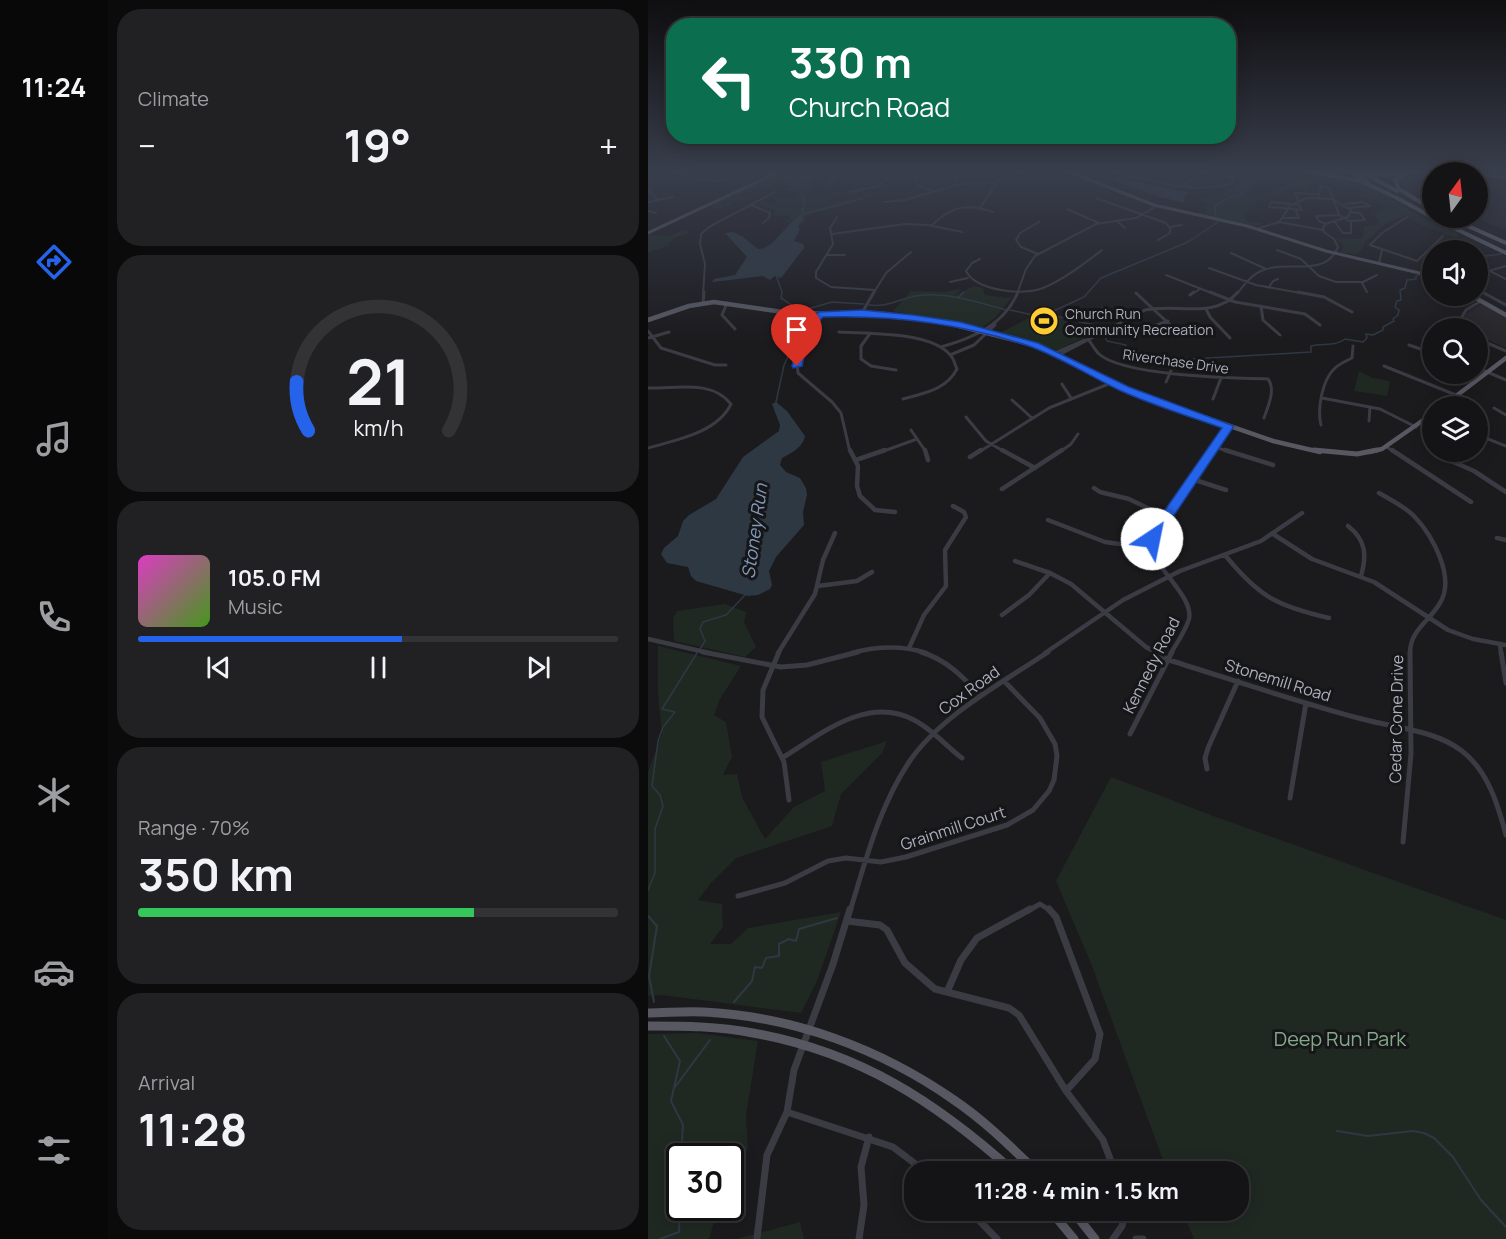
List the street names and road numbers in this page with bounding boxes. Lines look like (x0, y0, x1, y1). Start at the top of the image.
street label: Riverchase Drive (1122, 344, 1230, 378)
street label: Kennedy Road (1117, 613, 1185, 717)
street label: Stonemill Road (1222, 653, 1334, 707)
street label: Cedar Cone Drive (1384, 655, 1408, 783)
street label: Cox Road (934, 660, 1004, 720)
street label: Grainmill Court (898, 801, 1008, 855)

